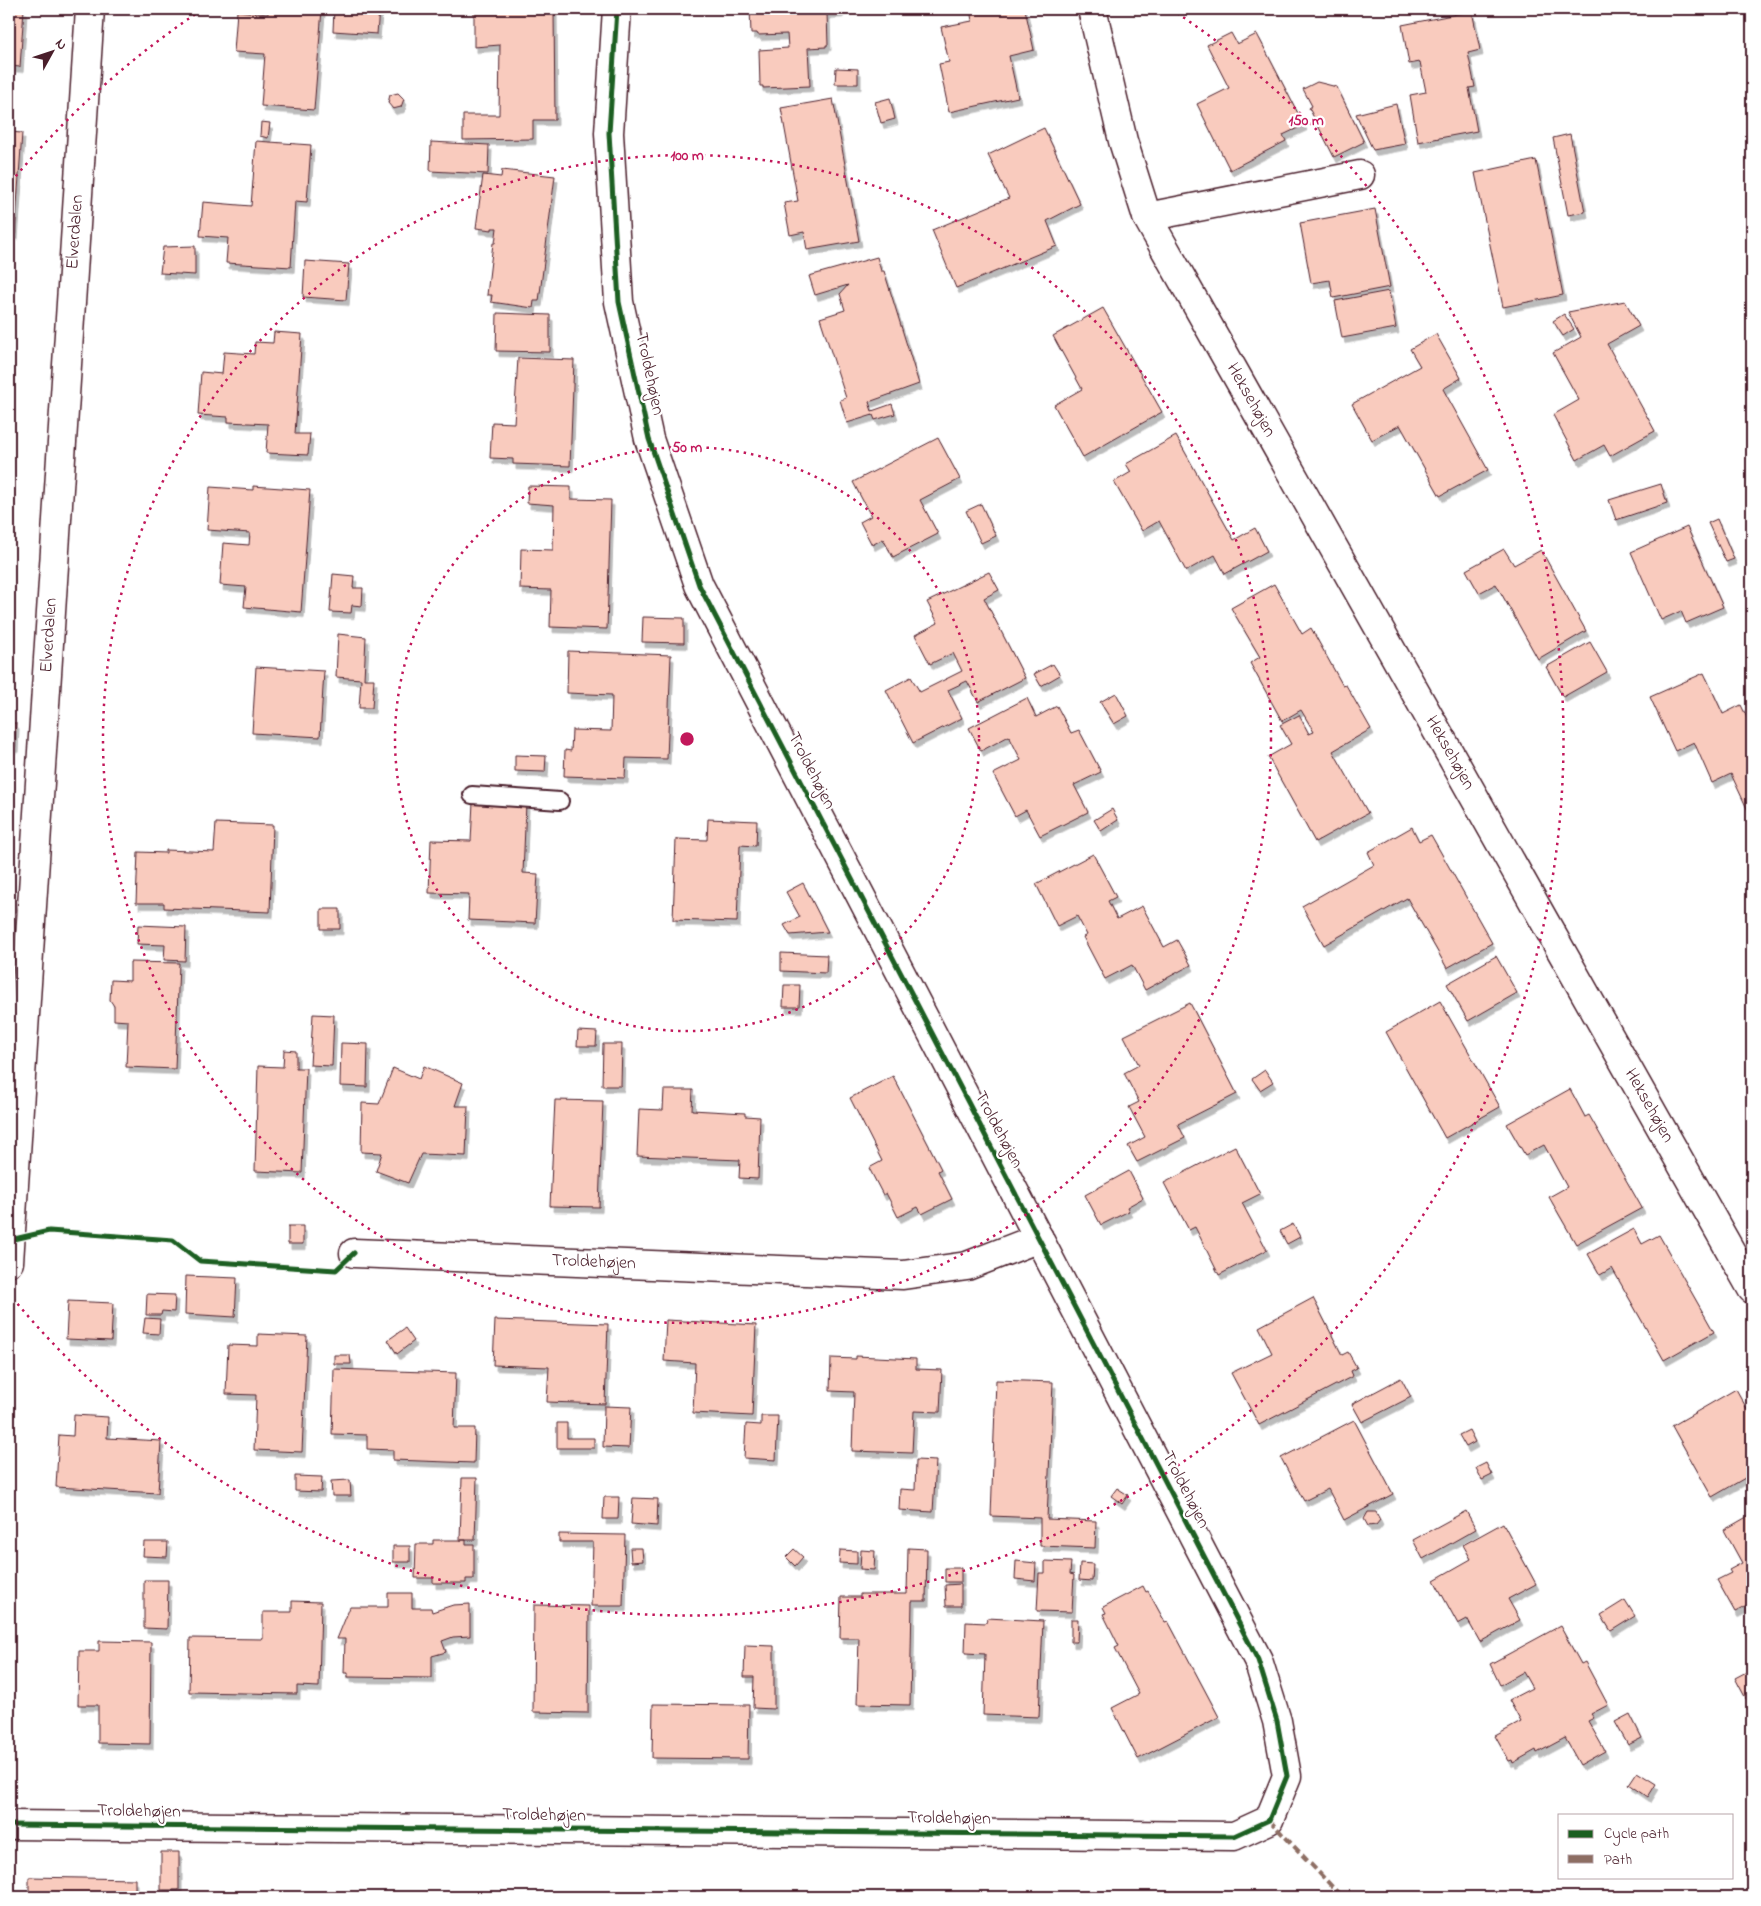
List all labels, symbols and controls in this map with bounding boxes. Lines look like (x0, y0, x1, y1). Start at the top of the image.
north arrow (28, 28, 78, 78)
text: N (50, 34, 72, 55)
text: 150 m (1288, 110, 1324, 132)
text: 100 m (670, 145, 704, 167)
street label: Elverdalen (60, 194, 91, 270)
street label: Troldehøjen (628, 330, 670, 418)
street label: Heksehøjen (1219, 358, 1282, 443)
text: 50 m (672, 437, 703, 459)
street label: Elverdalen (34, 597, 65, 674)
street label: Heksehøjen (1418, 711, 1481, 795)
street label: Troldehøjen (780, 728, 842, 814)
centre of rings (678, 730, 696, 748)
street label: Heksehøjen (1617, 1064, 1680, 1148)
street label: Troldehøjen (967, 1087, 1029, 1173)
street label: Troldehøjen (551, 1248, 636, 1277)
street label: Troldehøjen (1154, 1447, 1216, 1533)
street label: Troldehøjen (97, 1798, 181, 1826)
street label: Troldehøjen (502, 1802, 586, 1830)
street label: Troldehøjen (907, 1805, 991, 1833)
legend (1558, 1814, 1734, 1878)
text: Cycle path (1604, 1823, 1669, 1846)
text: Path (1604, 1849, 1632, 1871)

